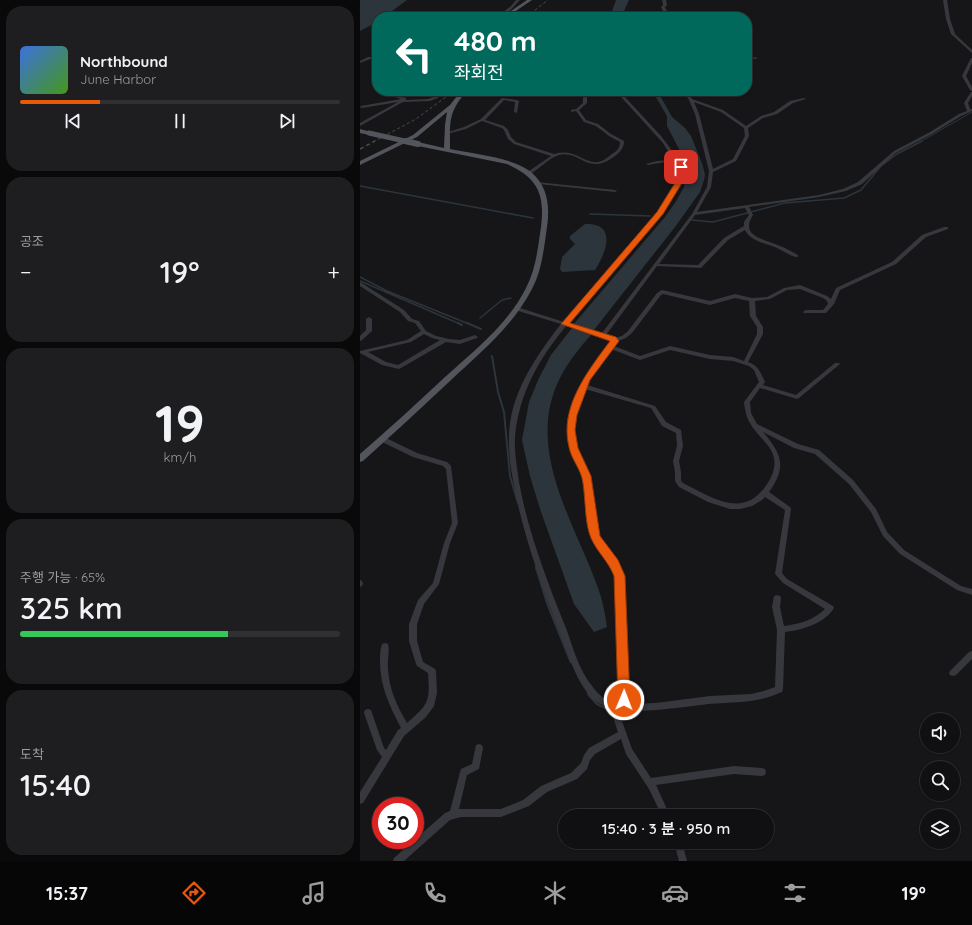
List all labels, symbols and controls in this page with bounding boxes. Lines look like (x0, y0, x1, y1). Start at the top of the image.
text: 480 m (454, 23, 537, 58)
icon: left (388, 28, 440, 80)
text: Northbound (80, 52, 168, 71)
text: 좌회전 (454, 61, 504, 84)
text: June Harbor (80, 71, 156, 87)
icon: previous (62, 110, 84, 132)
icon: pause (169, 110, 191, 132)
icon: next (276, 110, 298, 132)
pin (664, 150, 698, 184)
icon: arrive (670, 156, 692, 178)
text: 공조 (20, 233, 44, 249)
text: 19° (160, 253, 199, 291)
text: − (20, 258, 31, 286)
text: + (328, 258, 340, 286)
text: 19 (155, 390, 205, 455)
text: km/h (164, 449, 196, 465)
text: 주행 가능 · 65% (20, 569, 105, 585)
text: 325 km (20, 589, 123, 627)
position arrow (603, 679, 645, 721)
map controls (920, 713, 960, 849)
button: sound (920, 713, 960, 753)
text: 도착 (20, 746, 44, 762)
button: search (920, 761, 960, 801)
text: 15:40 (20, 766, 91, 804)
speed limit sign: 30 (372, 797, 424, 849)
button: layers (920, 809, 960, 849)
text: 15:40 · 3 분 · 950 m (602, 819, 730, 838)
icon: directions (180, 879, 208, 907)
icon: music (300, 879, 328, 907)
icon: phone (421, 879, 449, 907)
icon: climate (541, 879, 569, 907)
icon: car (661, 879, 689, 907)
icon: filters (781, 879, 809, 907)
text: 15:37 (46, 882, 88, 905)
text: 19° (901, 882, 926, 905)

